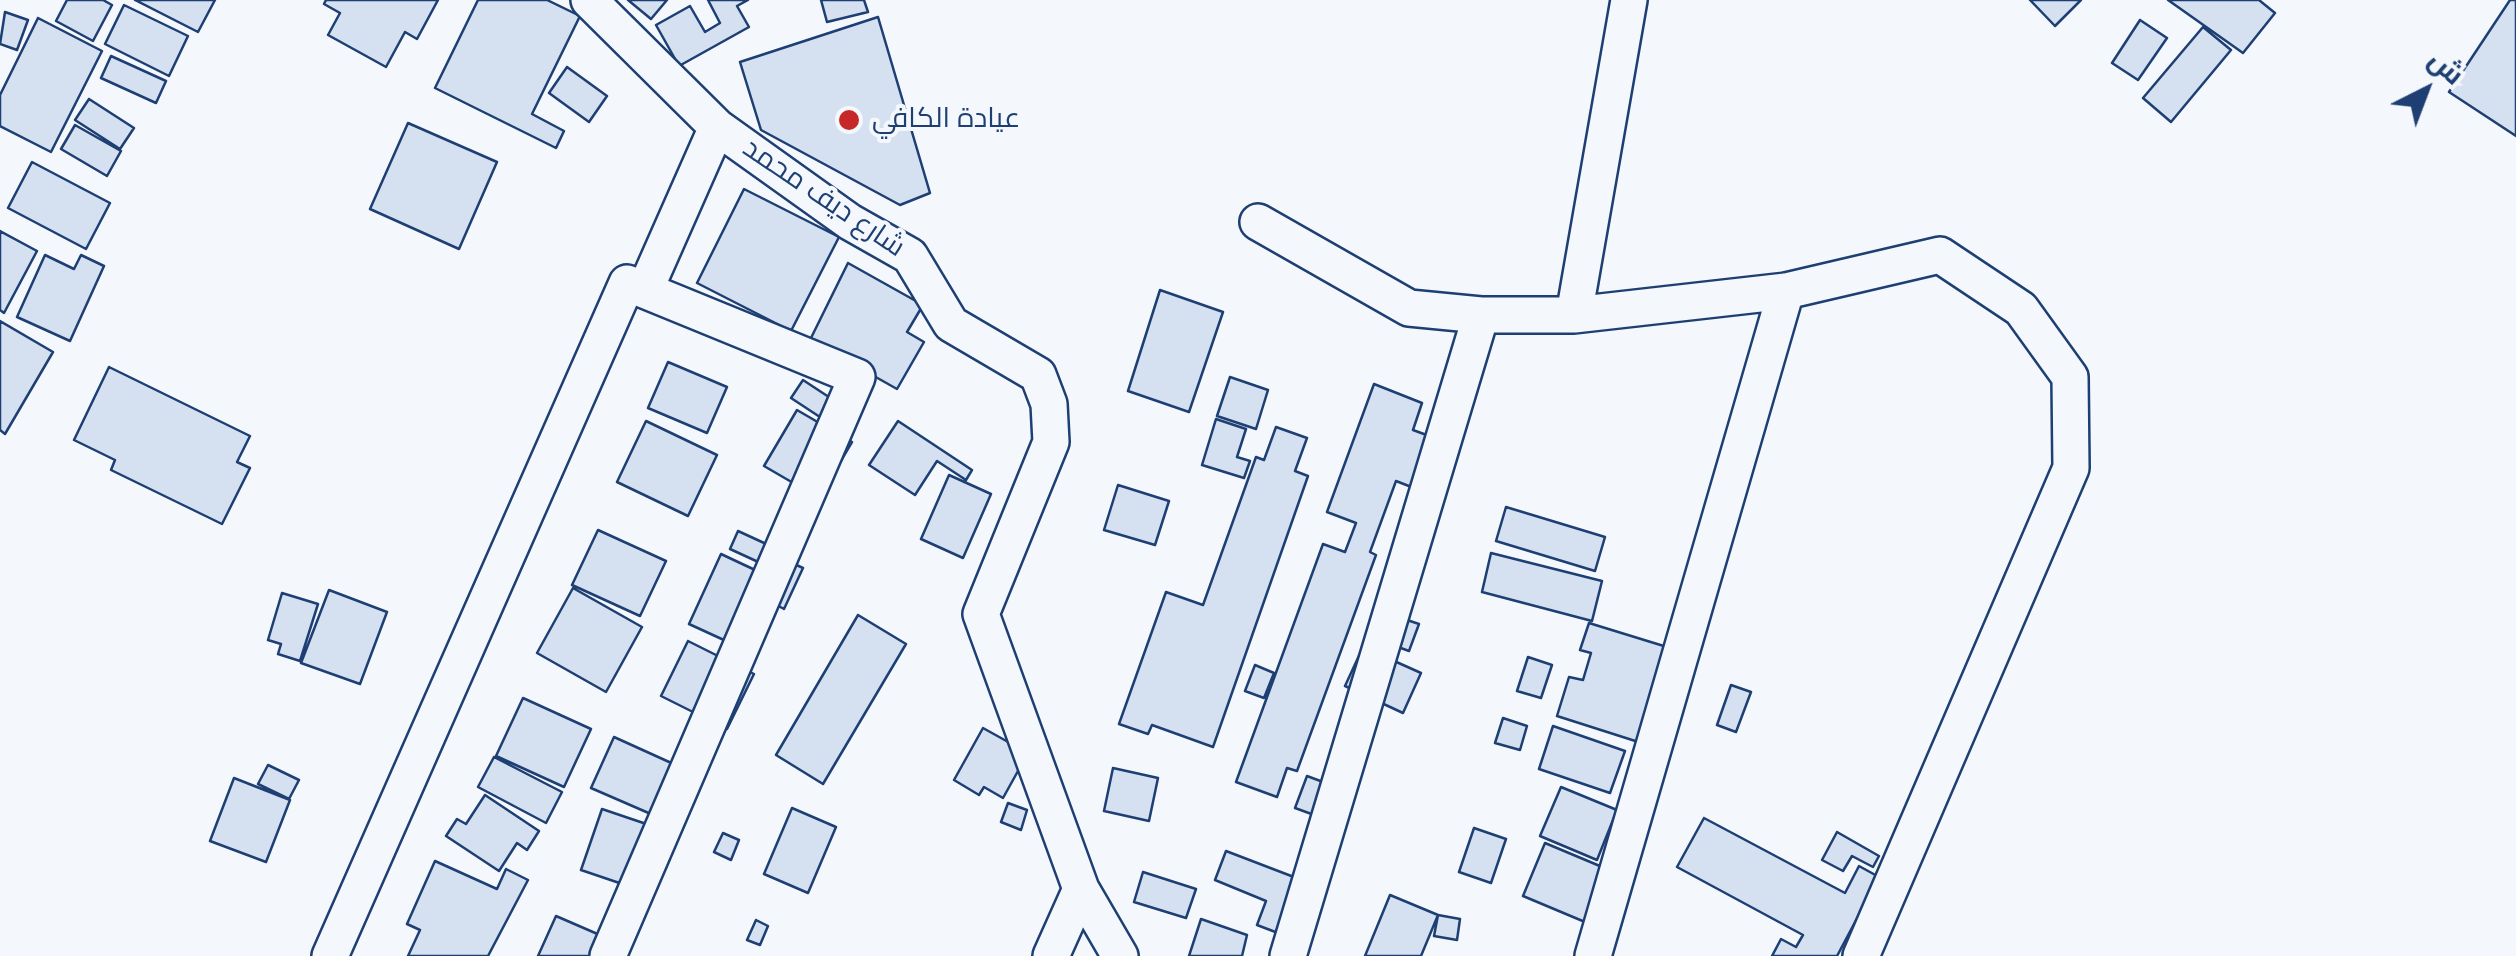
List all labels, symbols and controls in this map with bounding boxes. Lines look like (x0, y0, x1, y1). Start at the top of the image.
north arrow (2376, 40, 2476, 140)
text: ش (2420, 42, 2472, 94)
place label: عيادة الكافي (872, 103, 1020, 137)
marker: عيادة الكافي (836, 107, 862, 133)
street label: شارع ديف محمد (736, 133, 910, 265)

